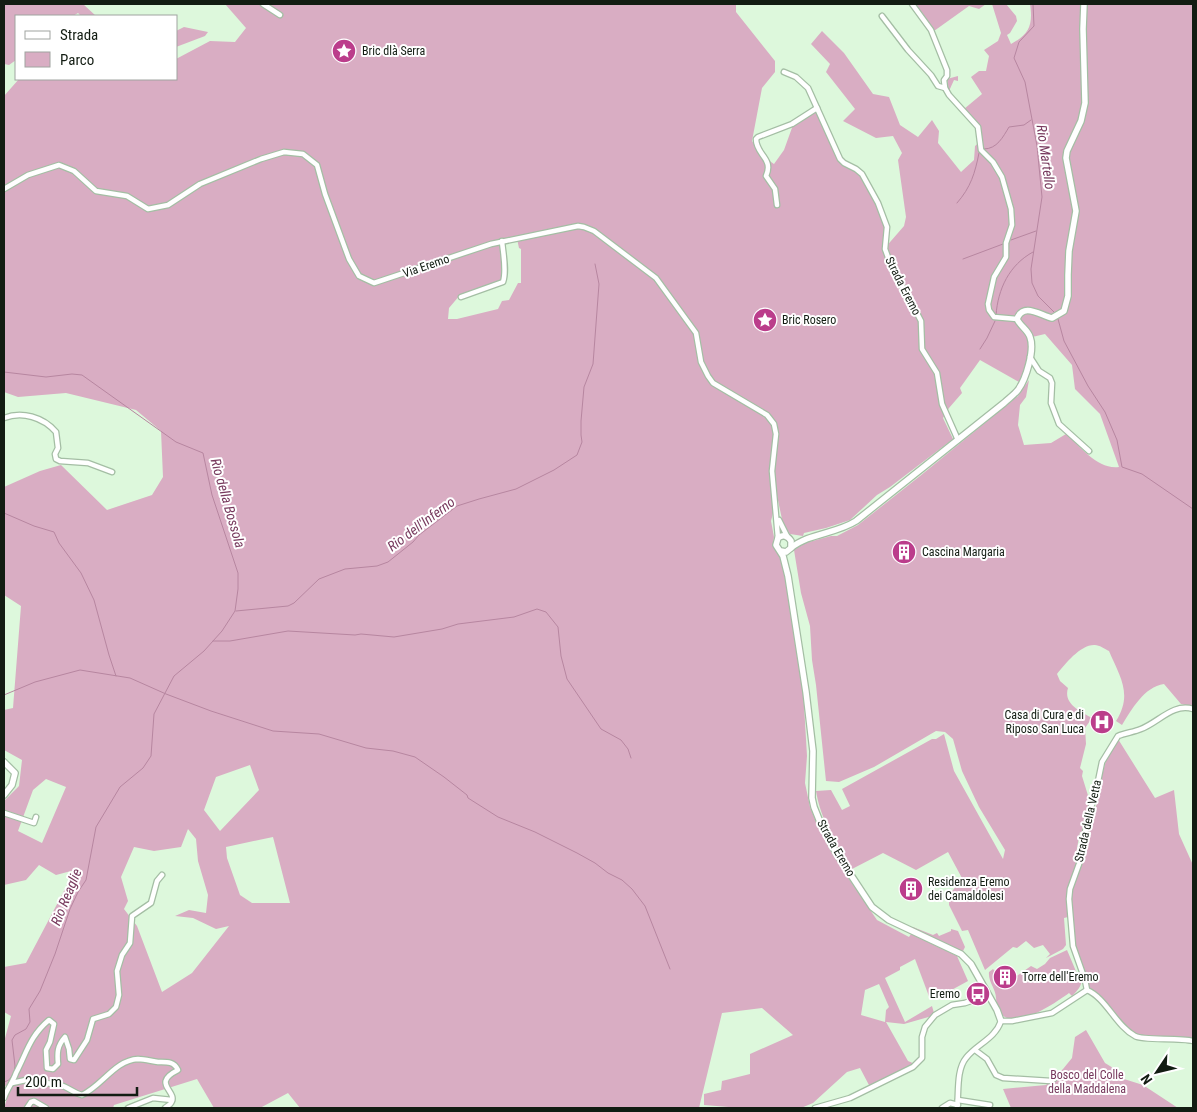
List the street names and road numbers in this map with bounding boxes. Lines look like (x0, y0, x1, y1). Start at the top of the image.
street label: Via Eremo (401, 252, 451, 280)
street label: Strada Eremo (882, 254, 924, 318)
street label: Strada della Vetta (1072, 778, 1104, 863)
street label: Strada Eremo (814, 817, 858, 879)

